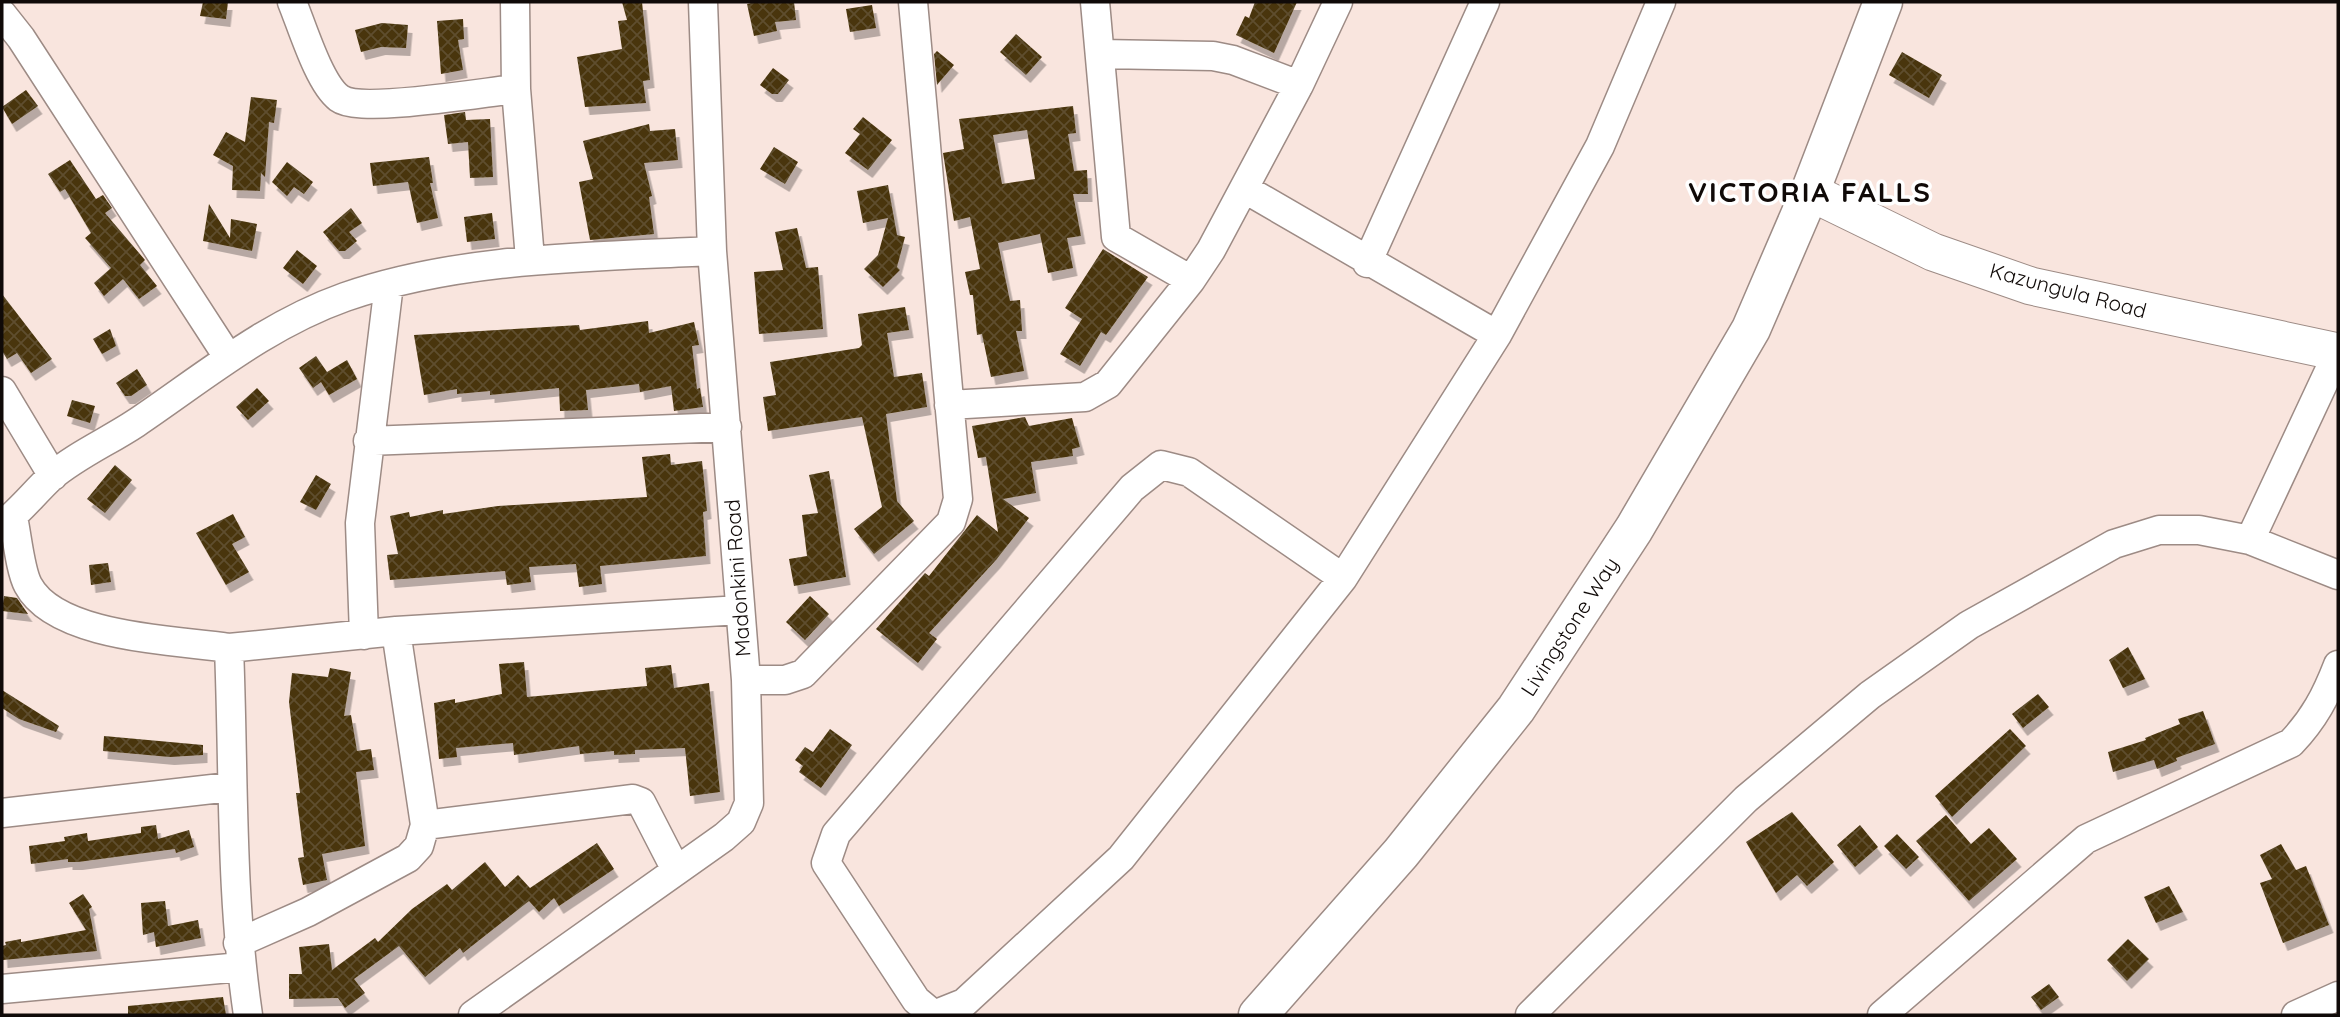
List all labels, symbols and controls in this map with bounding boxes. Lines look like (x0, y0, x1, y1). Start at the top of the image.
district label: VICTORIA FALLS (1688, 174, 1932, 209)
street label: Kazungula Road (1987, 257, 2150, 323)
street label: Madonkini Road (719, 498, 755, 658)
street label: Livingstone Way (1515, 552, 1624, 701)

